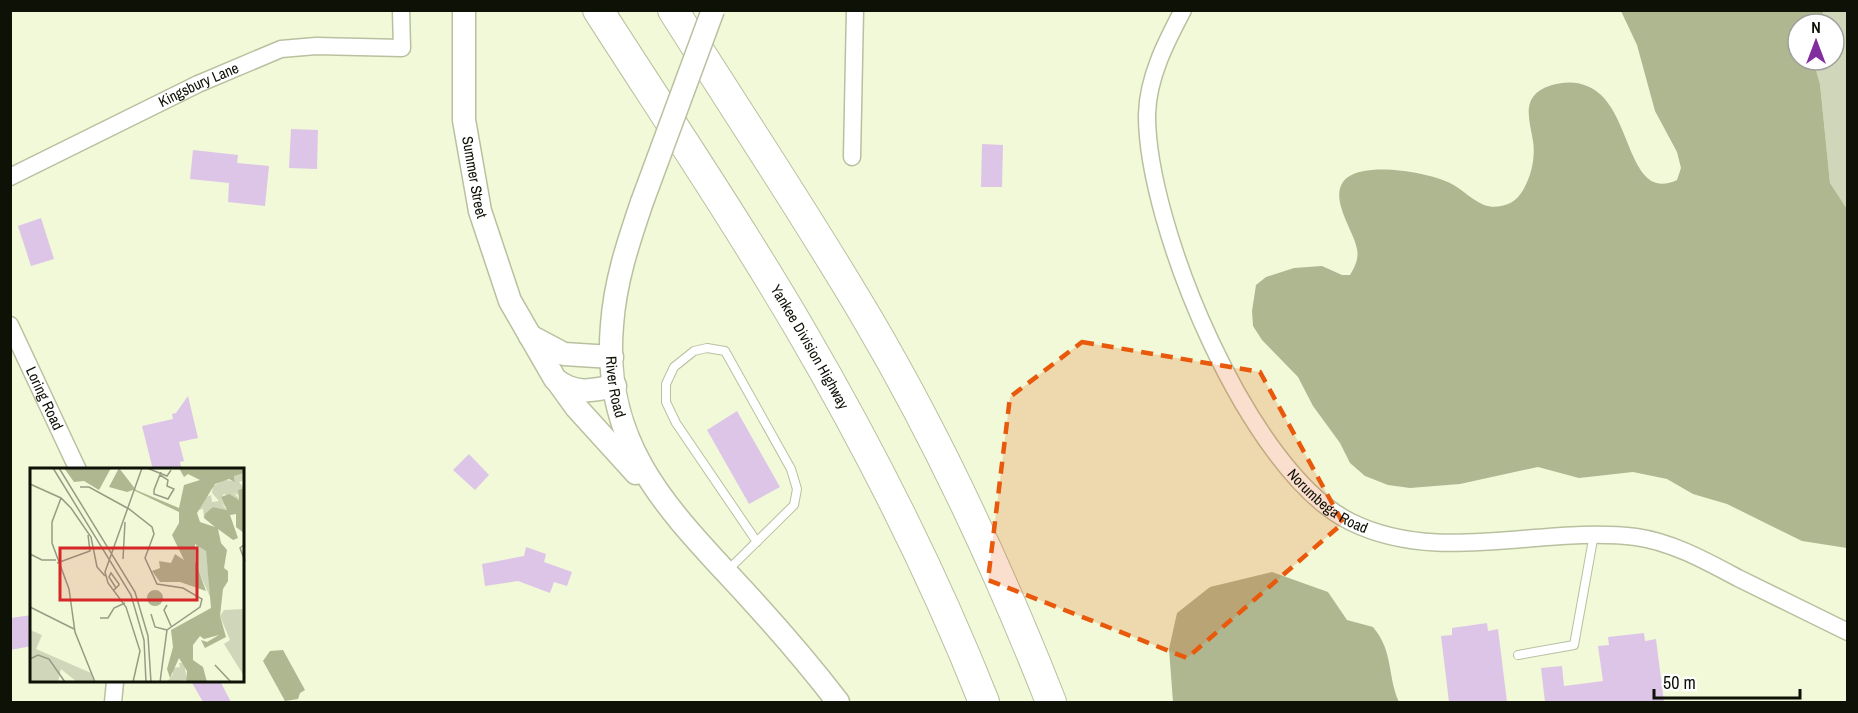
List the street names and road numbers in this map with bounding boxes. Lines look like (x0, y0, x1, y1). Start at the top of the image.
street label: Kingsbury Lane (155, 57, 242, 112)
street label: Summer Street (457, 134, 493, 221)
street label: Yankee Division Highway (766, 280, 855, 414)
street label: River Road (601, 356, 631, 420)
street label: Loring Road (21, 363, 69, 433)
street label: Norumbega Road (1283, 464, 1371, 538)

